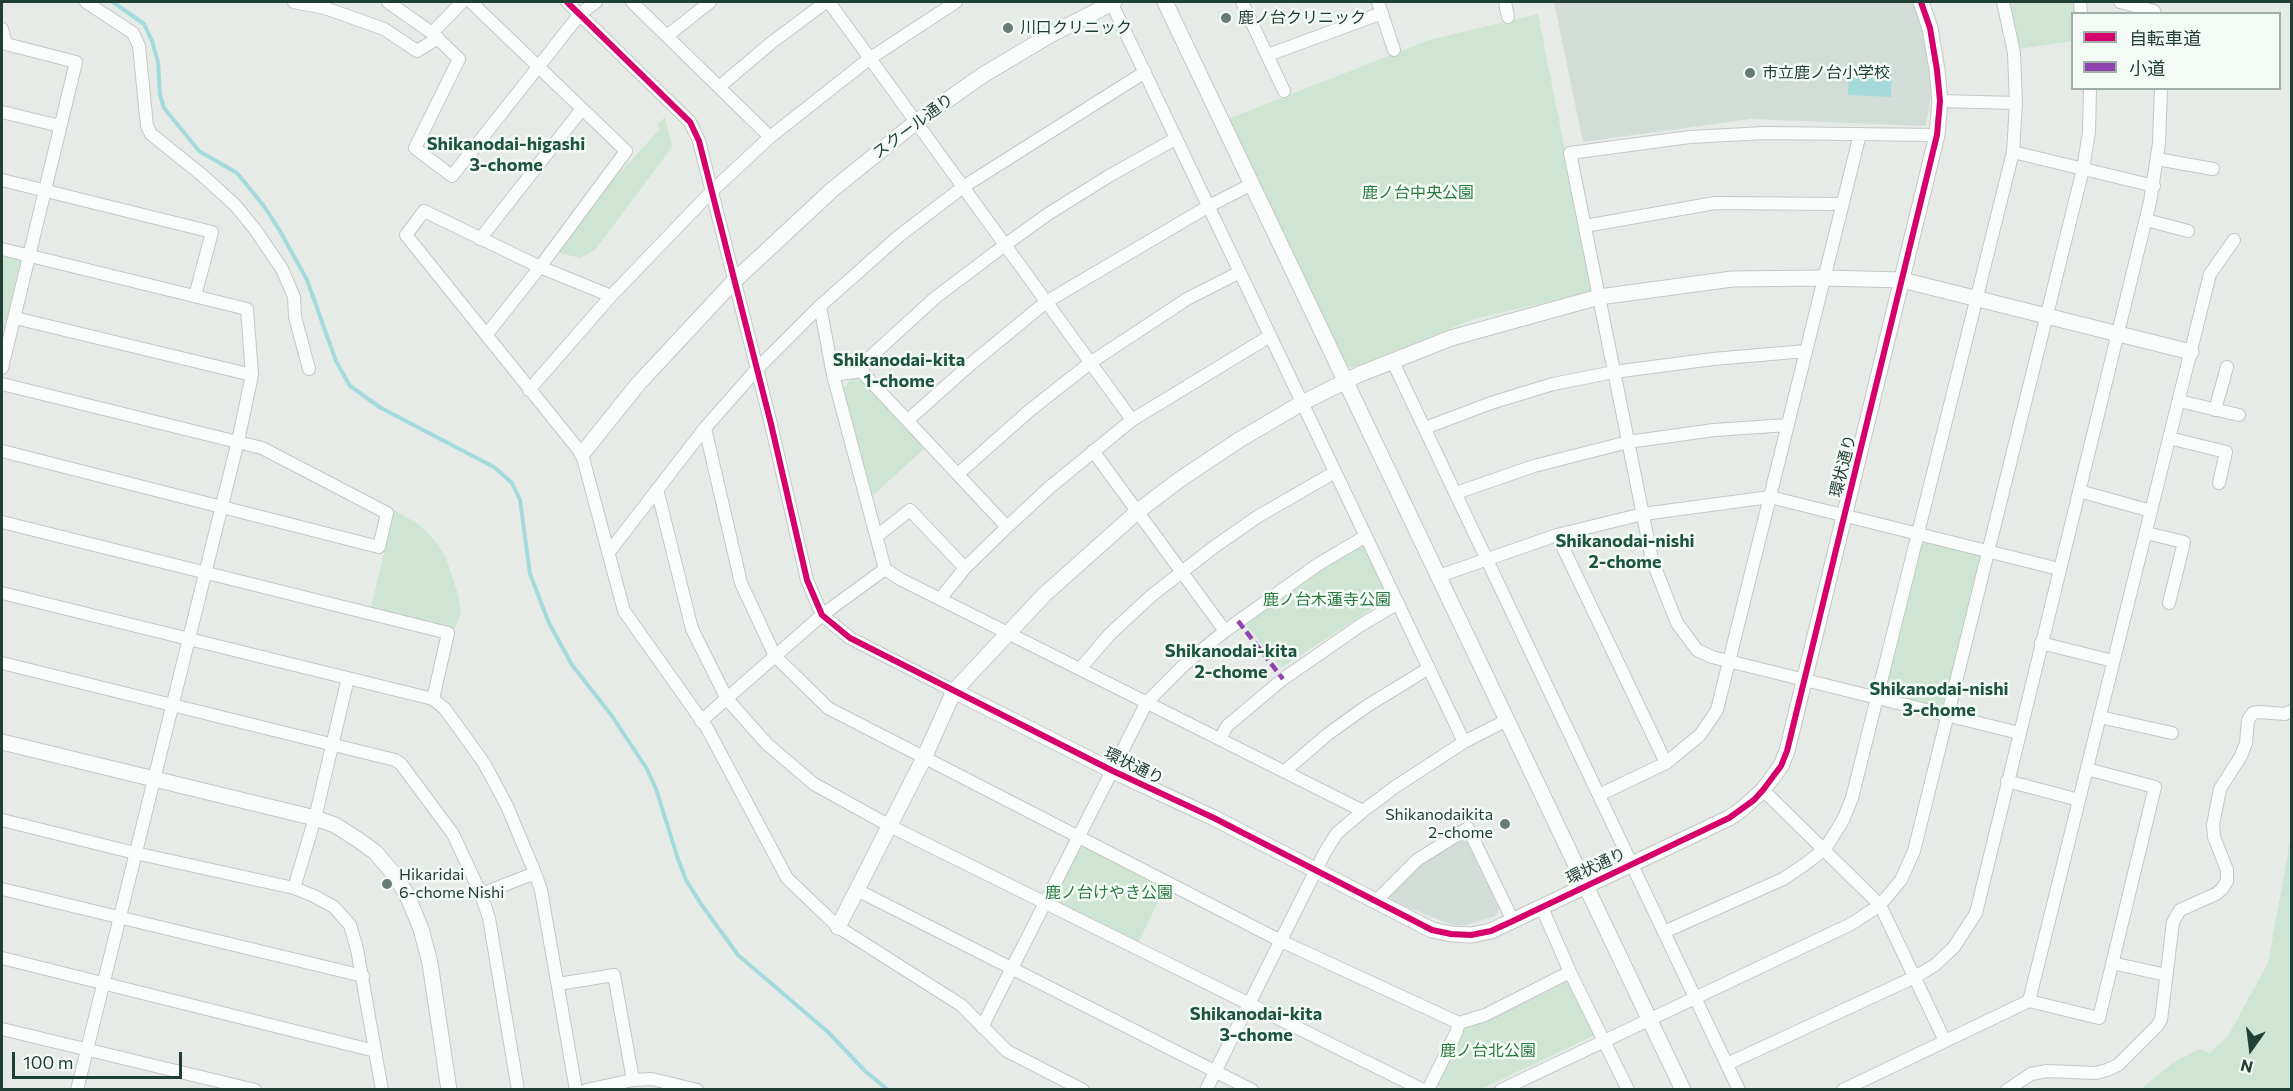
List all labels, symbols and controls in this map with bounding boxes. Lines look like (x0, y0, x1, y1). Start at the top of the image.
place label: 鹿ノ台クリニック (1238, 8, 1366, 28)
marker: 鹿ノ台クリニック (1219, 11, 1233, 25)
legend (2071, 12, 2281, 90)
place label: 川口クリニック (1020, 18, 1132, 38)
marker: 川口クリニック (1001, 21, 1015, 35)
text: 自転車道 (2129, 27, 2201, 49)
text: 小道 (2129, 57, 2165, 79)
place label: 市立鹿ノ台小学校 (1762, 63, 1890, 83)
marker: 市立鹿ノ台小学校 (1743, 66, 1757, 80)
street label: スクール通り (869, 89, 957, 163)
district label: Shikanodai-higashi 3-chome (427, 133, 585, 176)
park label: 鹿ノ台中央公園 (1362, 183, 1474, 203)
district label: Shikanodai-kita 1-chome (833, 349, 965, 392)
street label: 環状通り (1826, 433, 1860, 499)
district label: Shikanodai-nishi 2-chome (1555, 530, 1695, 572)
park label: 鹿ノ台木蓮寺公園 (1263, 590, 1391, 610)
district label: Shikanodai-kita 2-chome (1165, 640, 1297, 682)
district label: Shikanodai-nishi 3-chome (1869, 678, 2009, 720)
street label: 環状通り (1101, 743, 1167, 789)
place label: Shikanodaikita 2-chome (1385, 805, 1493, 843)
marker: Shikanodaikita 2-chome (1498, 817, 1512, 831)
street label: 環状通り (1563, 844, 1629, 888)
place label: Hikaridai 6-chome Nishi (399, 865, 504, 903)
marker: Hikaridai 6-chome Nishi (380, 877, 394, 891)
park label: 鹿ノ台けやき公園 (1045, 883, 1173, 903)
district label: Shikanodai-kita 3-chome (1190, 1003, 1322, 1046)
north arrow (2221, 1019, 2281, 1079)
scale bar (15, 1040, 184, 1078)
park label: 鹿ノ台北公園 (1440, 1041, 1536, 1061)
text: 100 m (23, 1051, 73, 1073)
text: N (2238, 1056, 2255, 1078)

